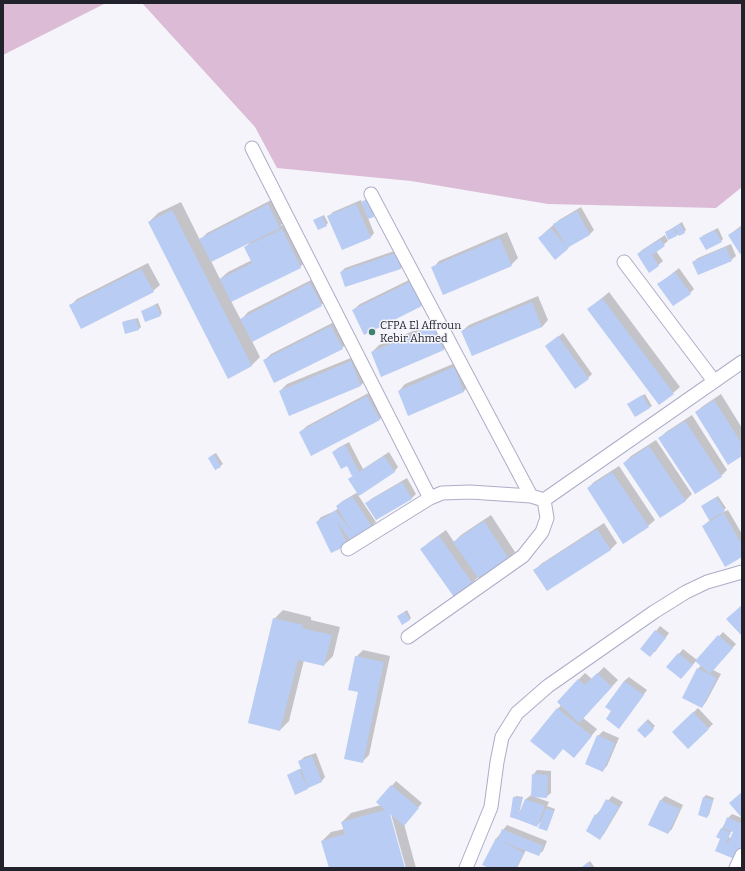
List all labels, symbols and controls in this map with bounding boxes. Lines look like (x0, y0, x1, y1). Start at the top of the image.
place label: CFPA El Affroun Kebir Ahmed (380, 319, 461, 345)
marker: CFPA El Affroun Kebir Ahmed (367, 327, 377, 337)

